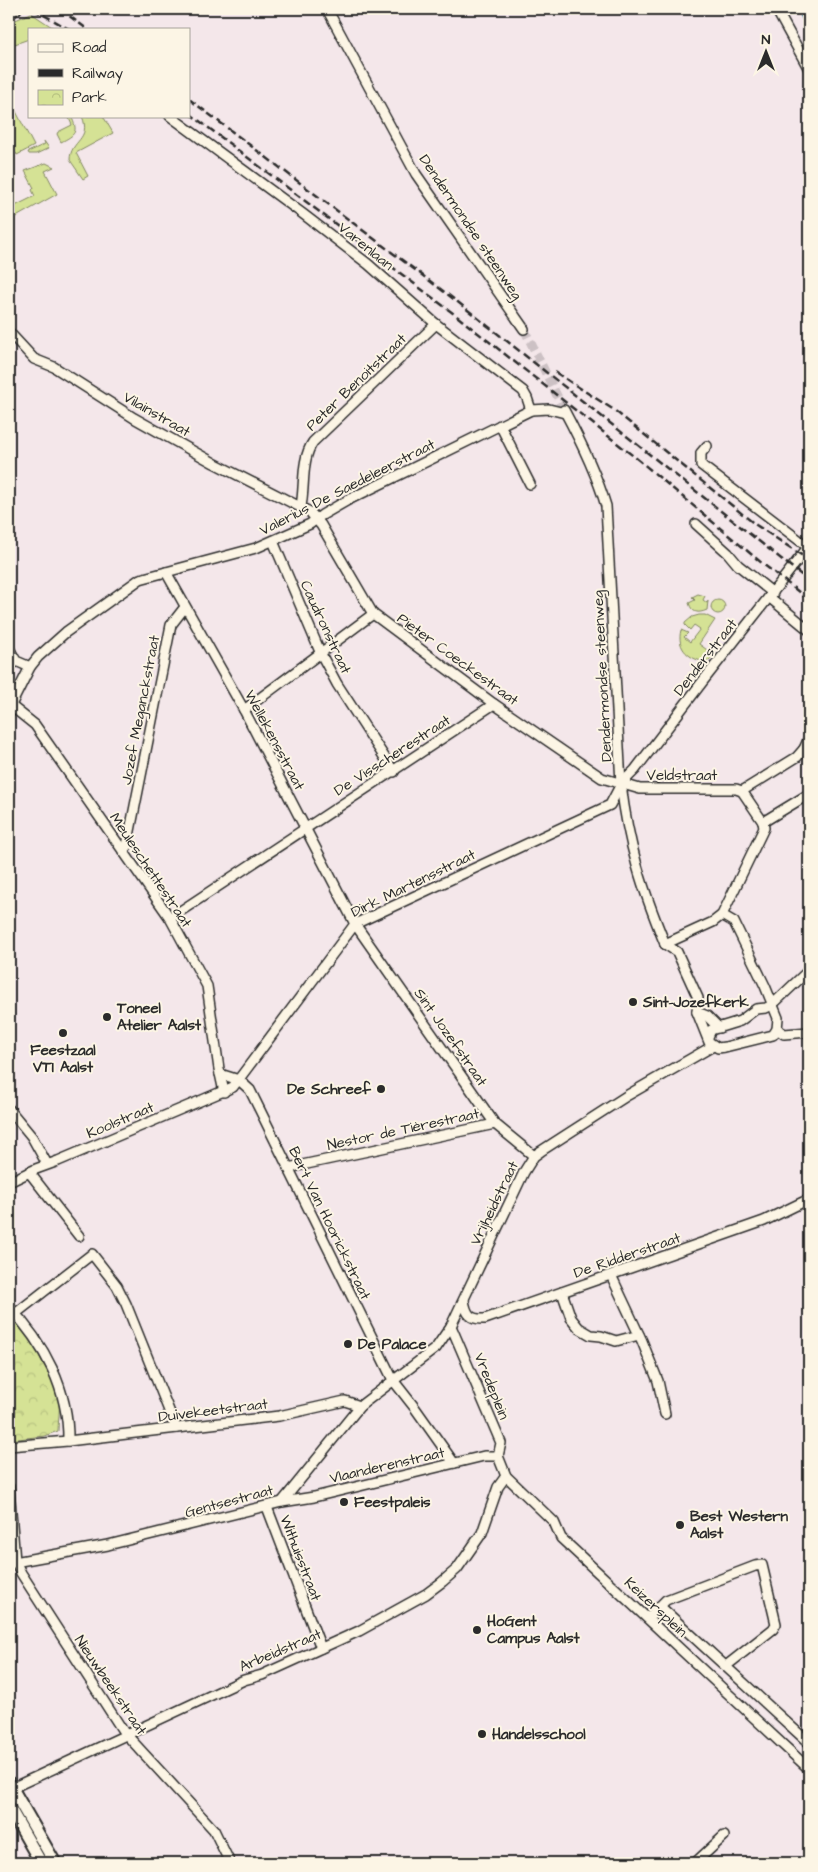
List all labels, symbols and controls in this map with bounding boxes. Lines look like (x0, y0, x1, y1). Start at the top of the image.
legend (28, 28, 190, 118)
north arrow (740, 28, 790, 78)
text: N (762, 30, 771, 50)
text: Road (72, 37, 107, 58)
text: Railway (72, 63, 123, 85)
text: Park (72, 87, 107, 108)
street label: Dendermondse steenweg (413, 150, 527, 305)
street label: Varenlaan (333, 217, 398, 276)
street label: Peter Benoitstraat (301, 329, 411, 436)
street label: Vilainstraat (119, 387, 194, 442)
street label: Valerius De Saedeleerstraat (256, 434, 439, 541)
street label: Caudronstraat (295, 577, 356, 677)
street label: Dendermondse steenweg (588, 589, 618, 762)
street label: Pieter Coeckestraat (393, 608, 523, 711)
street label: Denderstraat (669, 614, 742, 700)
street label: Jozef Meganckstraat (116, 633, 166, 787)
street label: Wellekensstraat (239, 686, 310, 794)
street label: De Visscherestraat (330, 710, 455, 801)
street label: Veldstraat (647, 765, 717, 786)
street label: Meuleschettestraat (104, 809, 197, 932)
street label: Dirk Martensstraat (347, 844, 479, 923)
street label: Sint Jozefstraat (409, 984, 492, 1091)
place label: Sint-Jozefkerk (642, 992, 750, 1013)
marker: Sint-Jozefkerk (627, 996, 639, 1008)
place label: Toneel Atelier Aalst (116, 998, 202, 1036)
marker: Toneel Atelier Aalst (101, 1011, 113, 1023)
marker: Feestzaal VTI Aalst (57, 1027, 69, 1039)
place label: Feestzaal VTI Aalst (30, 1040, 96, 1078)
place label: De Schreef (287, 1079, 372, 1100)
marker: De Schreef (375, 1083, 387, 1095)
street label: Koolstraat (83, 1097, 157, 1144)
street label: Nestor de Tièrestraat (325, 1103, 481, 1156)
street label: Bert Van Hoorickstraat (283, 1143, 376, 1303)
street label: Vrijheidstraat (465, 1158, 524, 1249)
street label: De Ridderstraat (571, 1227, 683, 1284)
place label: De Palace (358, 1334, 427, 1355)
marker: De Palace (342, 1338, 354, 1350)
street label: Vredeplein (469, 1350, 515, 1423)
street label: Duivekeetstraat (157, 1393, 269, 1428)
street label: Vlaanderenstraat (328, 1442, 447, 1489)
street label: Gentsestraat (182, 1480, 276, 1523)
place label: Feestpaleis (354, 1492, 431, 1513)
marker: Feestpaleis (338, 1496, 350, 1508)
place label: Best Western Aalst (690, 1506, 789, 1544)
street label: Withuisstraat (275, 1512, 327, 1604)
marker: Best Western Aalst (674, 1519, 686, 1531)
street label: Keizersplein (619, 1573, 692, 1642)
place label: HoGent Campus Aalst (487, 1611, 581, 1649)
street label: Arbeidstraat (236, 1624, 325, 1677)
marker: HoGent Campus Aalst (471, 1624, 483, 1636)
street label: Nieuwbeekstraat (69, 1631, 152, 1739)
place label: Handelsschool (492, 1724, 586, 1745)
marker: Handelsschool (476, 1728, 488, 1740)

